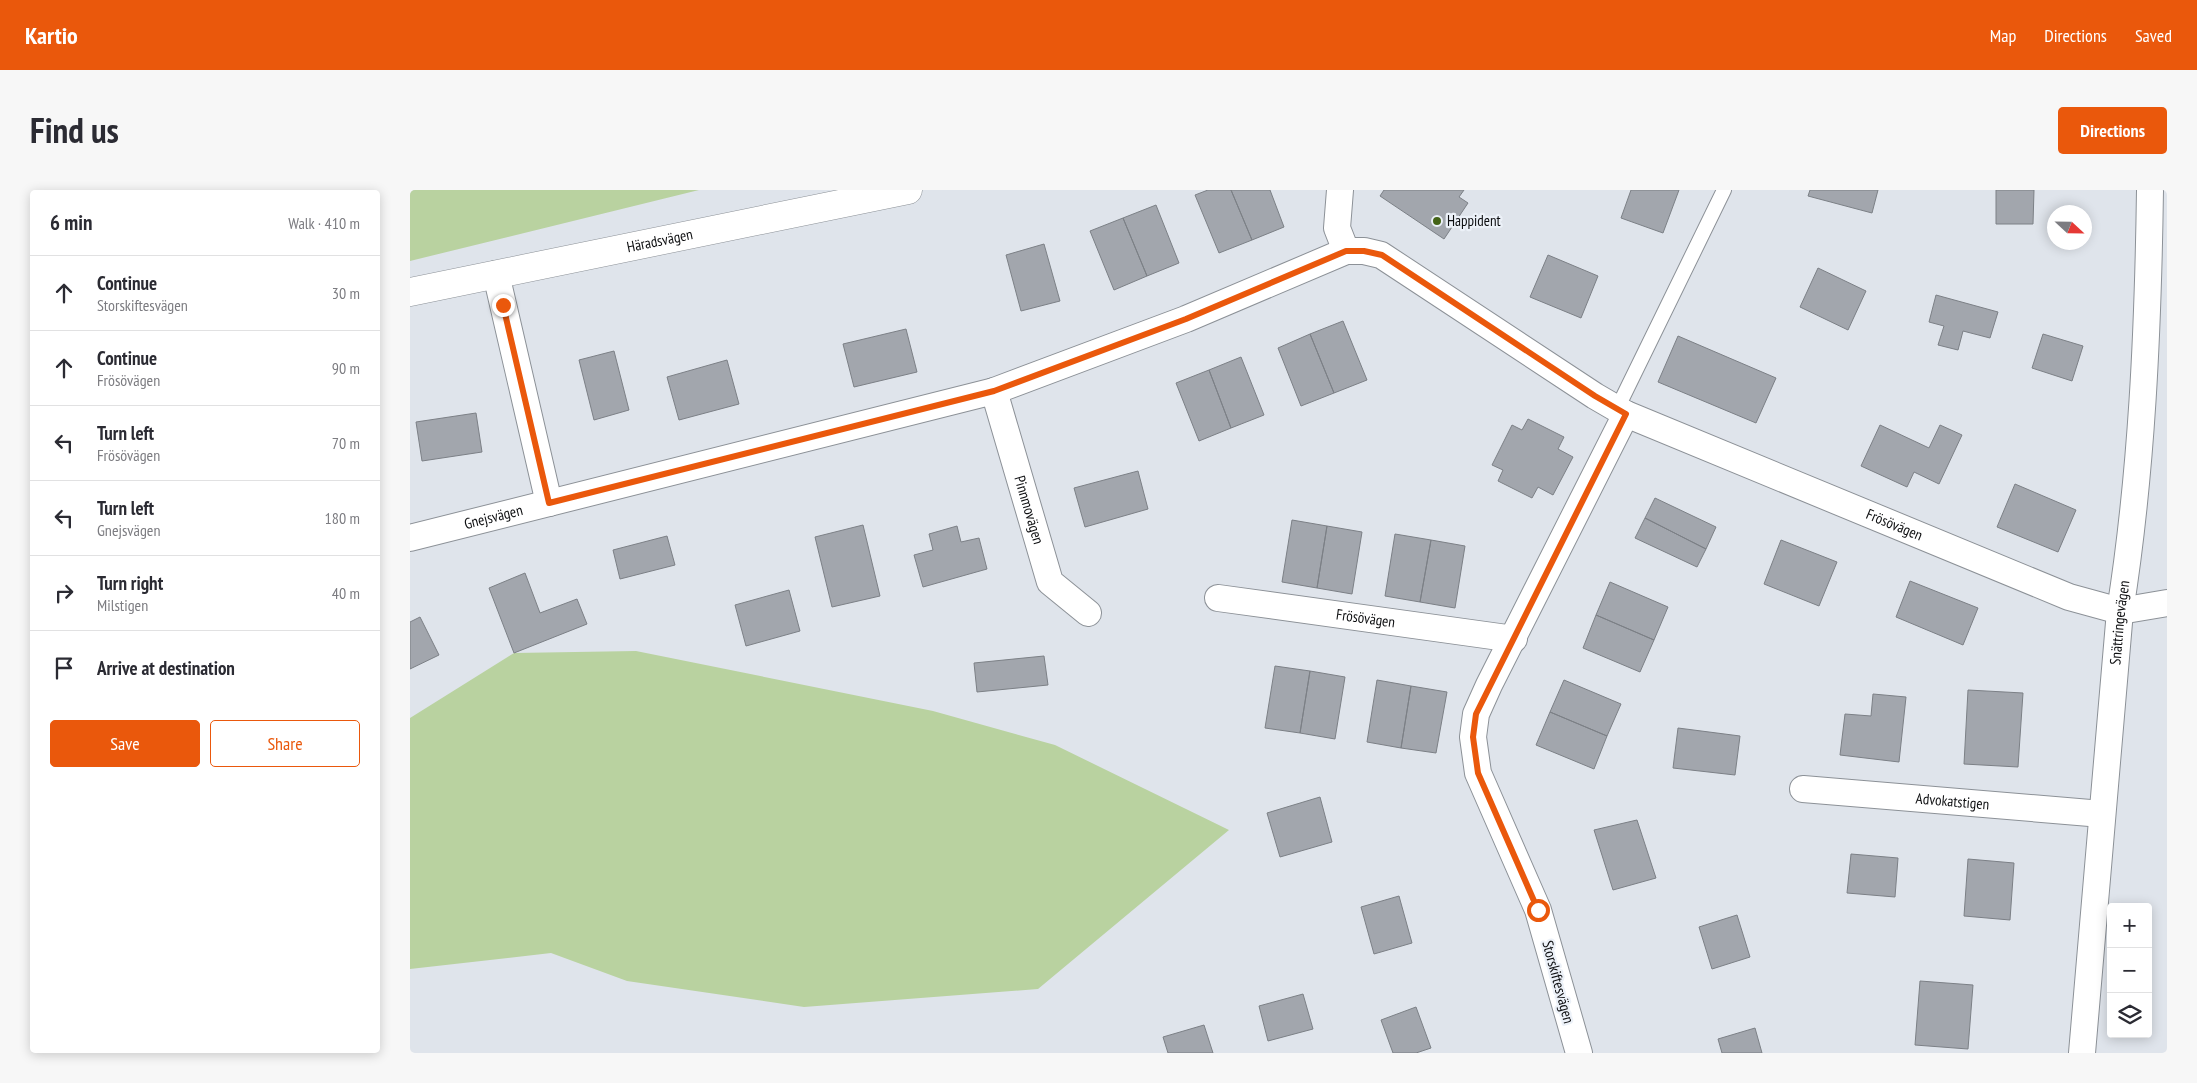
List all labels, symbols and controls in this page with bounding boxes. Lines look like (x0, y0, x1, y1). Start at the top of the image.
text: Kartio (25, 20, 78, 51)
text: Map (1990, 24, 2016, 47)
text: Directions (2044, 24, 2107, 47)
text: Saved (2135, 24, 2172, 47)
text: Find us (30, 107, 119, 153)
button: Directions (2058, 107, 2167, 154)
north arrow (2047, 205, 2092, 250)
text: 6 min (50, 209, 92, 236)
place label: Happident (1447, 211, 1501, 230)
text: Walk · 410 m (288, 213, 360, 233)
marker: Happident (1431, 215, 1443, 227)
street label: Häradsvägen (625, 224, 694, 256)
text: Continue (97, 271, 157, 295)
icon: ahead (50, 279, 78, 307)
text: 30 m (332, 283, 360, 303)
route end (492, 294, 515, 317)
text: Storskiftesvägen (97, 295, 188, 315)
text: Continue (97, 346, 157, 370)
icon: ahead (50, 354, 78, 382)
text: 90 m (332, 358, 360, 378)
text: Frösövägen (97, 370, 160, 390)
text: Turn left (97, 421, 154, 445)
icon: left (50, 429, 78, 457)
text: 70 m (332, 433, 360, 453)
text: Frösövägen (97, 445, 160, 465)
street label: Pinnmovägen (1010, 473, 1048, 546)
text: Turn left (97, 496, 154, 520)
street label: Gnejsvägen (462, 500, 525, 533)
icon: left (50, 504, 78, 532)
street label: Frösövägen (1863, 504, 1926, 544)
text: 180 m (325, 508, 360, 528)
text: Gnejsvägen (97, 520, 161, 540)
text: Turn right (97, 571, 163, 595)
icon: right (50, 579, 78, 607)
street label: Snättringevägen (2105, 579, 2133, 666)
text: 40 m (332, 583, 360, 603)
text: Milstigen (97, 595, 148, 615)
street label: Frösövägen (1335, 604, 1396, 631)
icon: arrive (50, 654, 78, 682)
text: Arrive at destination (97, 656, 235, 680)
button: Save (50, 720, 200, 767)
button: Share (210, 720, 360, 767)
street label: Advokatstigen (1915, 788, 1990, 814)
route start (1527, 899, 1550, 922)
map controls (2107, 903, 2152, 1038)
button: + (2107, 903, 2152, 948)
street label: Storskiftesvägen (1538, 938, 1579, 1025)
button: − (2107, 948, 2152, 993)
button: layers (2107, 993, 2152, 1038)

